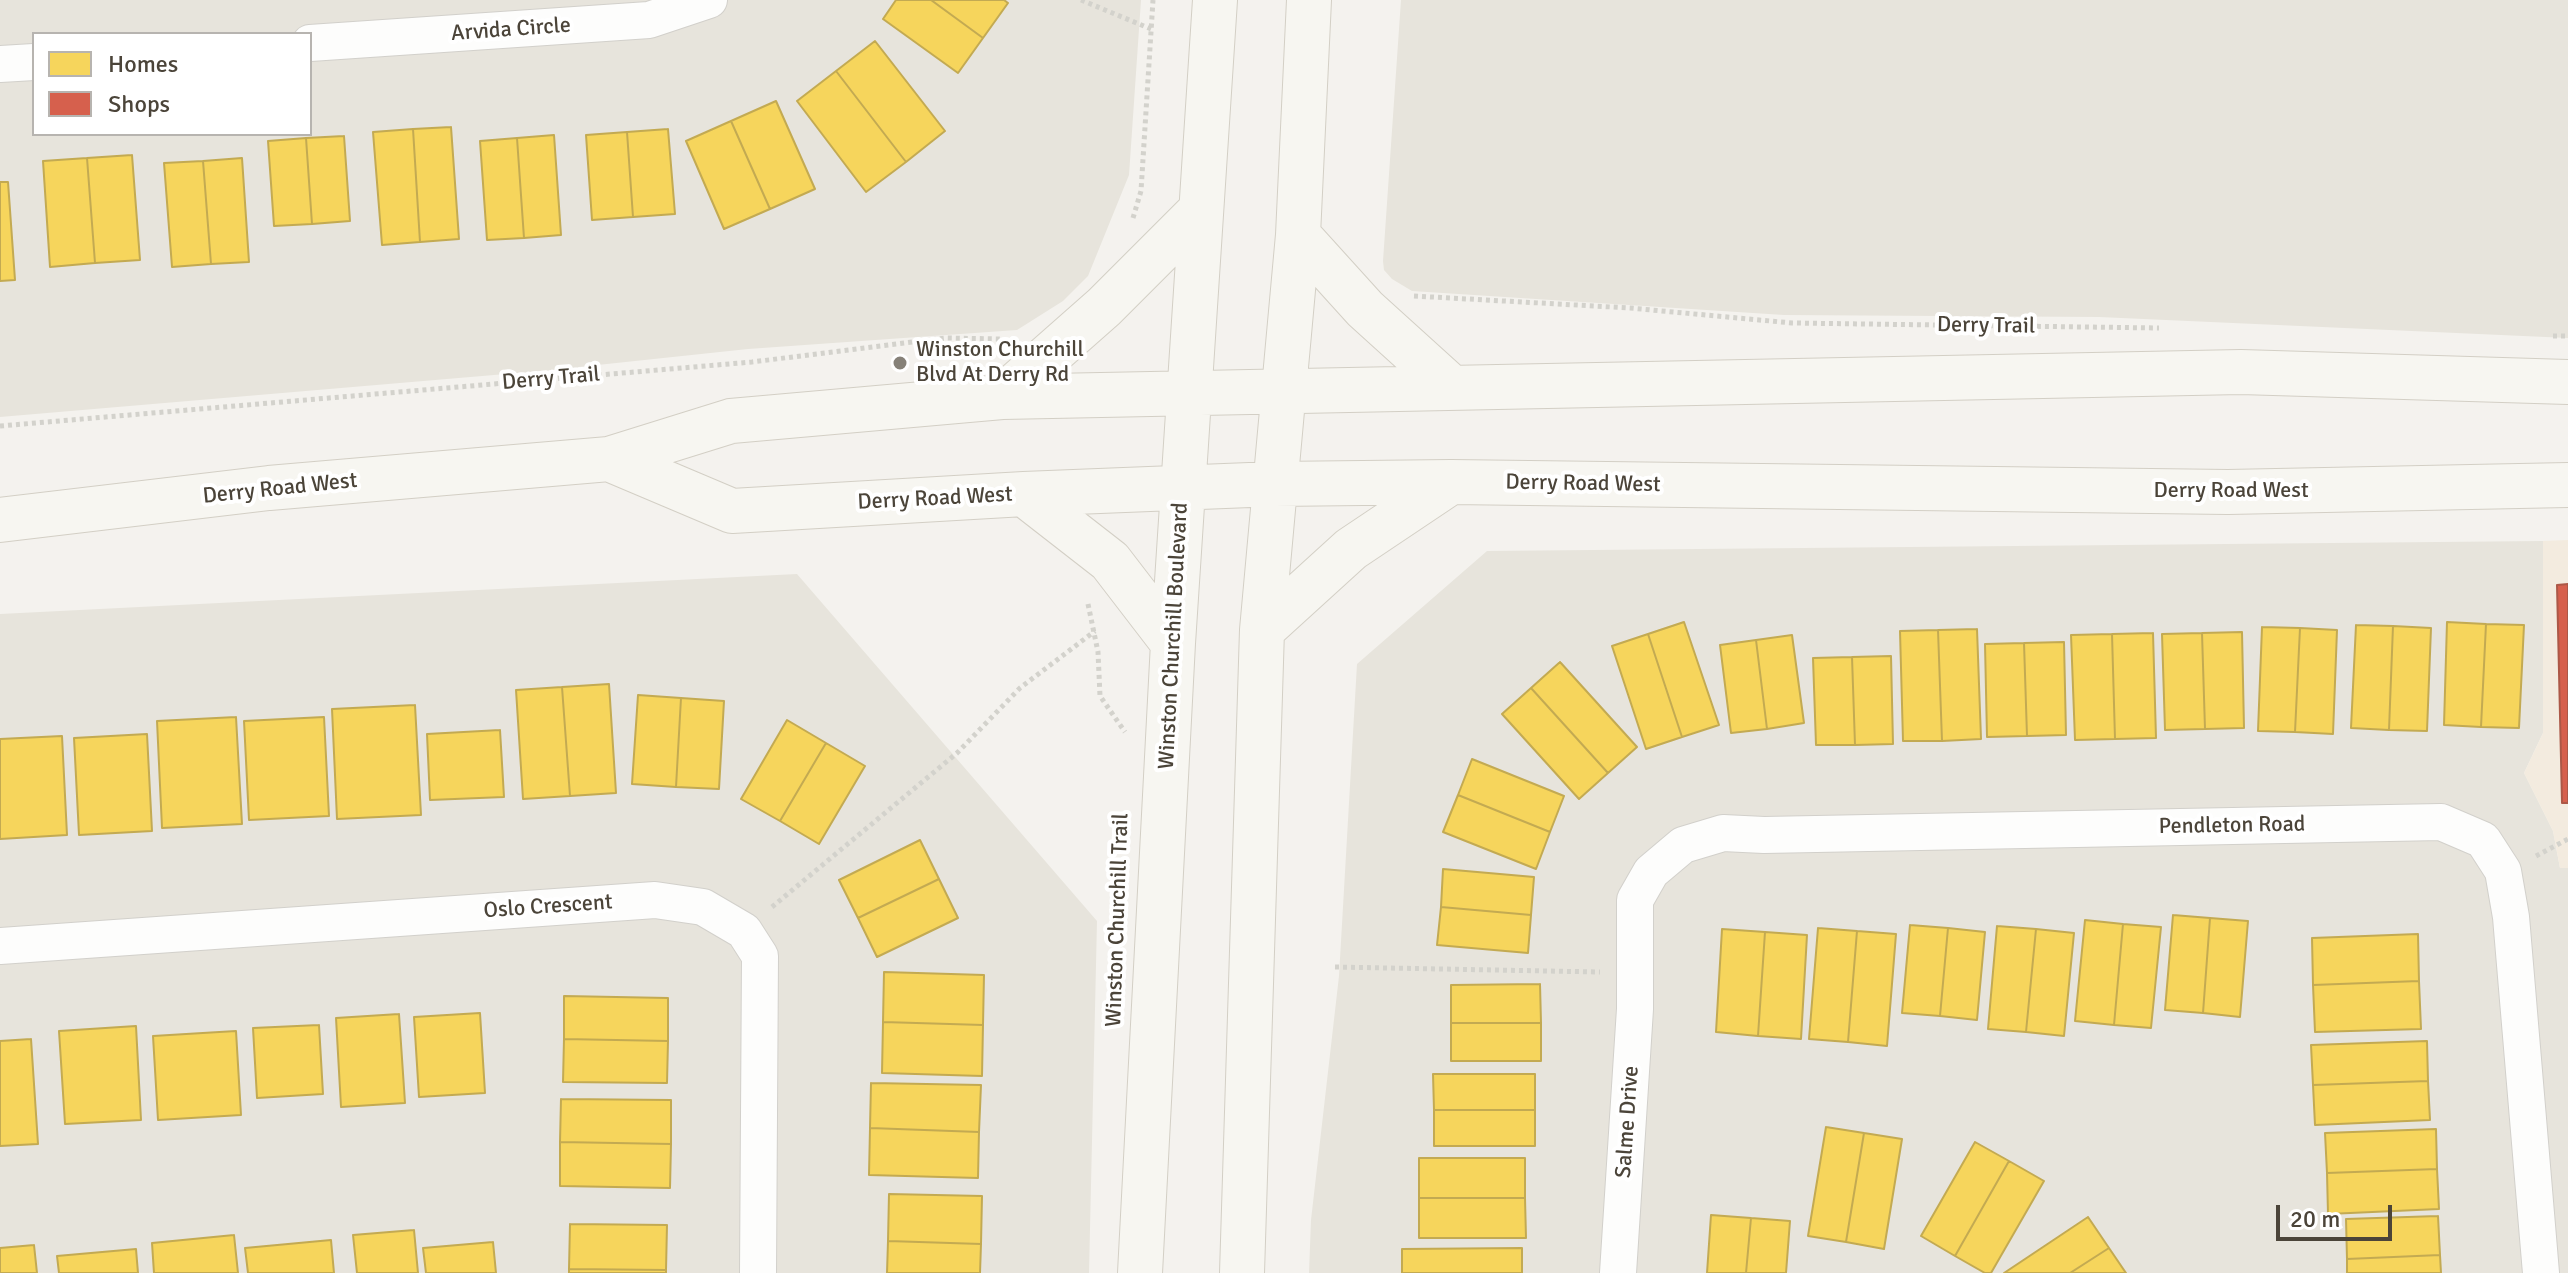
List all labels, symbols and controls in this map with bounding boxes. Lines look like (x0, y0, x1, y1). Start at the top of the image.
street label: Arvida Circle (450, 13, 572, 47)
legend (32, 32, 312, 136)
text: Homes (108, 49, 178, 79)
text: Shops (108, 89, 170, 119)
street label: Derry Trail (1937, 312, 2035, 340)
place label: Winston Churchill Blvd At Derry Rd (916, 337, 1084, 388)
marker: Winston Churchill Blvd At Derry Rd (891, 354, 909, 372)
street label: Derry Trail (501, 362, 601, 396)
street label: Derry Road West (201, 468, 359, 510)
street label: Derry Road West (1505, 469, 1661, 499)
street label: Derry Road West (2153, 478, 2309, 504)
street label: Derry Road West (857, 482, 1013, 516)
street label: Winston Churchill Boulevard (1154, 502, 1194, 770)
street label: Pendleton Road (2158, 812, 2306, 840)
street label: Winston Churchill Trail (1101, 813, 1135, 1027)
street label: Oslo Crescent (483, 889, 613, 925)
street label: Salme Drive (1611, 1065, 1645, 1179)
scale bar (2280, 1189, 2396, 1239)
text: 20 m (2290, 1204, 2340, 1234)

